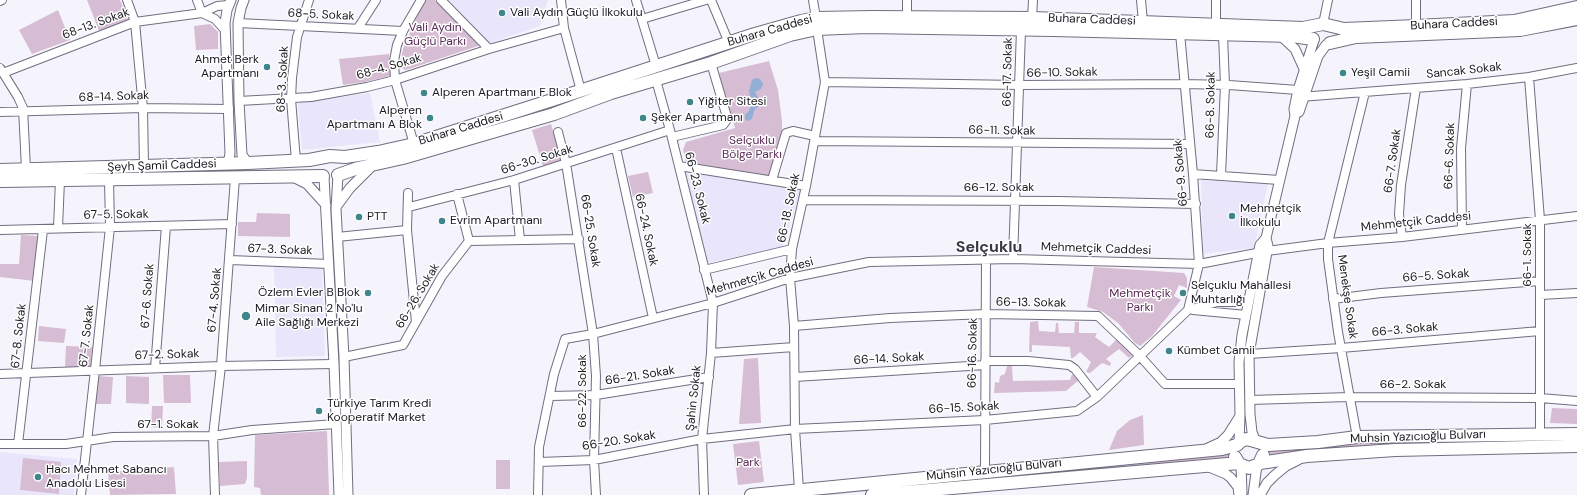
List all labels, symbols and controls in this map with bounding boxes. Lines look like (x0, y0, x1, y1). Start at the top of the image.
street label: 68-13. Sokak (60, 5, 132, 43)
street label: 68-5. Sokak (287, 6, 355, 24)
place label: Vali Aydın Güçlü İlkokulu (510, 6, 643, 20)
marker: Vali Aydın Güçlü İlkokulu (497, 8, 507, 18)
street label: Buhara Caddesi (1048, 11, 1136, 29)
street label: Buhara Caddesi (726, 12, 814, 50)
street label: Buhara Caddesi (1410, 15, 1498, 33)
park label: Vali Aydın Güçlü Parkı (404, 21, 466, 49)
street label: 66-17. Sokak (1000, 37, 1016, 107)
street label: 68-3. Sokak (274, 45, 292, 113)
street label: 68-4. Sokak (355, 51, 423, 83)
place label: Ahmet Berk Apartmanı (194, 53, 259, 81)
street label: Sancak Sokak (1426, 60, 1502, 82)
marker: Ahmet Berk Apartmanı (262, 62, 272, 72)
street label: 66-10. Sokak (1026, 65, 1098, 81)
place label: Yeşil Camii (1351, 66, 1410, 80)
marker: Yeşil Camii (1338, 68, 1348, 78)
street label: 66-8. Sokak (1203, 71, 1219, 139)
place label: Alperen Apartmanı F Blok (432, 86, 572, 100)
marker: Alperen Apartmanı F Blok (419, 88, 429, 98)
street label: 68-14. Sokak (78, 89, 150, 105)
place label: Yiğiter Sitesi (698, 95, 766, 109)
marker: Yiğiter Sitesi (685, 97, 695, 107)
place label: Alperen Apartmanı A Blok (327, 104, 422, 132)
street label: Buhara Caddesi (417, 109, 505, 149)
place label: Şeker Apartmanı (651, 111, 743, 125)
marker: Alperen Apartmanı A Blok (425, 113, 435, 123)
marker: Şeker Apartmanı (638, 113, 648, 123)
street label: 66-6. Sokak (1442, 122, 1458, 190)
street label: 66-11. Sokak (968, 123, 1036, 139)
street label: 66-7. Sokak (1381, 128, 1405, 194)
park label: Selçuklu Bölge Parkı (722, 134, 782, 162)
street label: 66-9. Sokak (1171, 139, 1191, 207)
street label: 66-30. Sokak (499, 142, 575, 178)
street label: 66-23. Sokak (681, 150, 713, 226)
street label: Şeyh Şamil Caddesi (107, 157, 217, 175)
street label: 66-18. Sokak (775, 172, 803, 244)
street label: 66-12. Sokak (964, 181, 1034, 195)
street label: 66-24. Sokak (631, 192, 661, 268)
street label: 66-25. Sokak (577, 193, 603, 269)
place label: Mehmetçik İlkokulu (1240, 202, 1301, 230)
street label: 67-5. Sokak (83, 207, 149, 223)
street label: Mehmetçik Caddesi (1360, 209, 1472, 235)
place label: PTT (367, 210, 387, 224)
marker: Mehmetçik İlkokulu (1227, 211, 1237, 221)
marker: PTT (354, 212, 364, 222)
place label: Evrim Apartmanı (450, 214, 542, 228)
marker: Evrim Apartmanı (437, 216, 447, 226)
street label: 66-1. Sokak (1521, 223, 1535, 287)
district label: Selçuklu (956, 238, 1022, 258)
street label: Mehmetçik Caddesi (1041, 240, 1151, 258)
street label: 67-3. Sokak (247, 242, 313, 258)
street label: Menekşe Sokak (1334, 254, 1360, 340)
street label: Mehmetçik Caddesi (705, 255, 815, 299)
street label: 66-26. Sokak (393, 261, 443, 331)
street label: 67-6. Sokak (139, 263, 157, 329)
street label: 66-5. Sokak (1402, 266, 1470, 286)
street label: 67-4. Sokak (205, 267, 225, 333)
place label: Selçuklu Mahallesi Muhtarlığı (1191, 279, 1291, 307)
place label: Özlem Evler B Blok (258, 286, 360, 300)
park label: Mehmetçik Parkı (1109, 287, 1171, 315)
marker: Özlem Evler B Blok (363, 288, 373, 298)
marker: Selçuklu Mahallesi Muhtarlığı (1178, 288, 1188, 298)
street label: 66-13. Sokak (996, 295, 1066, 311)
place label: Mimar Sinan 2 No'lu Aile Sağlığı Merkezi (255, 302, 363, 330)
street label: 67-8. Sokak (8, 303, 30, 369)
street label: 67-7. Sokak (77, 304, 97, 368)
marker: Mimar Sinan 2 No'lu Aile Sağlığı Merkezi (240, 310, 252, 322)
street label: 66-16. Sokak (965, 318, 981, 388)
street label: 66-3. Sokak (1371, 320, 1439, 340)
place label: Kümbet Camii (1177, 344, 1255, 358)
marker: Kümbet Camii (1164, 346, 1174, 356)
street label: 67-2. Sokak (134, 347, 200, 363)
street label: 66-14. Sokak (853, 350, 925, 368)
street label: 66-22. Sokak (576, 354, 590, 428)
street label: 66-21. Sokak (604, 363, 676, 389)
street label: Şahin Sokak (683, 364, 705, 432)
street label: 66-2. Sokak (1380, 378, 1446, 392)
place label: Türkiye Tarım Kredi Kooperatif Market (327, 397, 431, 425)
street label: 66-15. Sokak (928, 399, 1000, 417)
marker: Türkiye Tarım Kredi Kooperatif Market (314, 406, 324, 416)
street label: 67-1. Sokak (137, 418, 199, 432)
street label: Muhsin Yazıcıoğlu Bulvarı (1350, 427, 1486, 447)
street label: 66-20. Sokak (581, 428, 657, 454)
park label: Park (736, 456, 760, 470)
street label: Muhsin Yazıcıoğlu Bulvarı (926, 456, 1062, 484)
place label: Hacı Mehmet Sabancı Anadolu Lisesi (46, 463, 166, 491)
marker: Hacı Mehmet Sabancı Anadolu Lisesi (33, 472, 43, 482)

